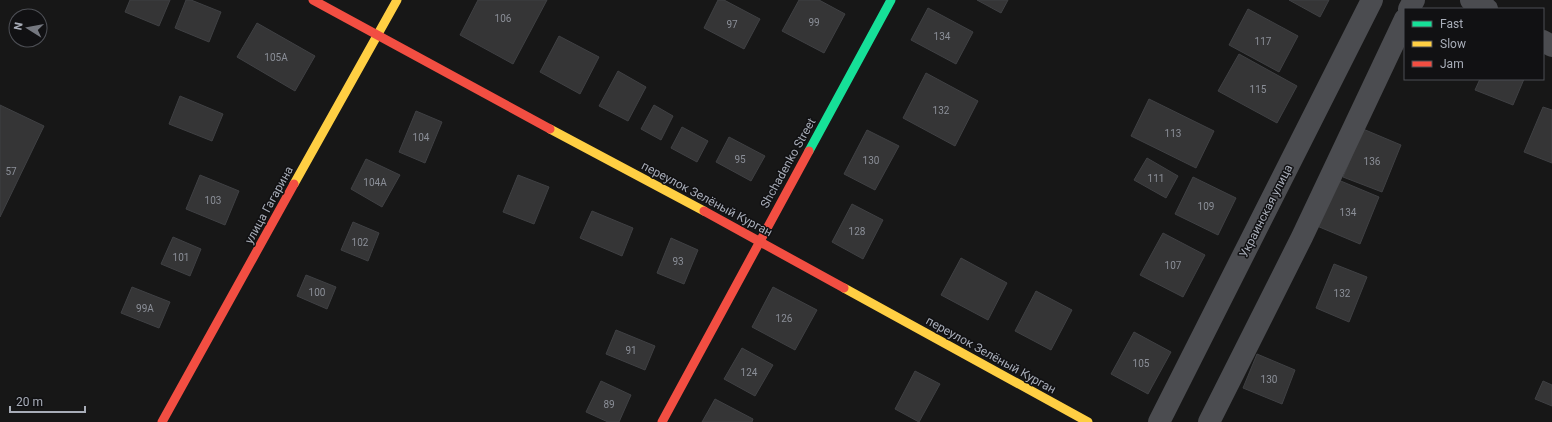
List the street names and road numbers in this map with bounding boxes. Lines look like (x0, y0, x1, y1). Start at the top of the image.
street label: Shchadenko Street (758, 116, 819, 210)
street label: переулок Зелёный Курган (639, 158, 775, 240)
street label: Украинская улица (1237, 162, 1295, 260)
street label: улица Гагарина (242, 164, 296, 246)
street label: переулок Зелёный Курган (924, 313, 1058, 397)

